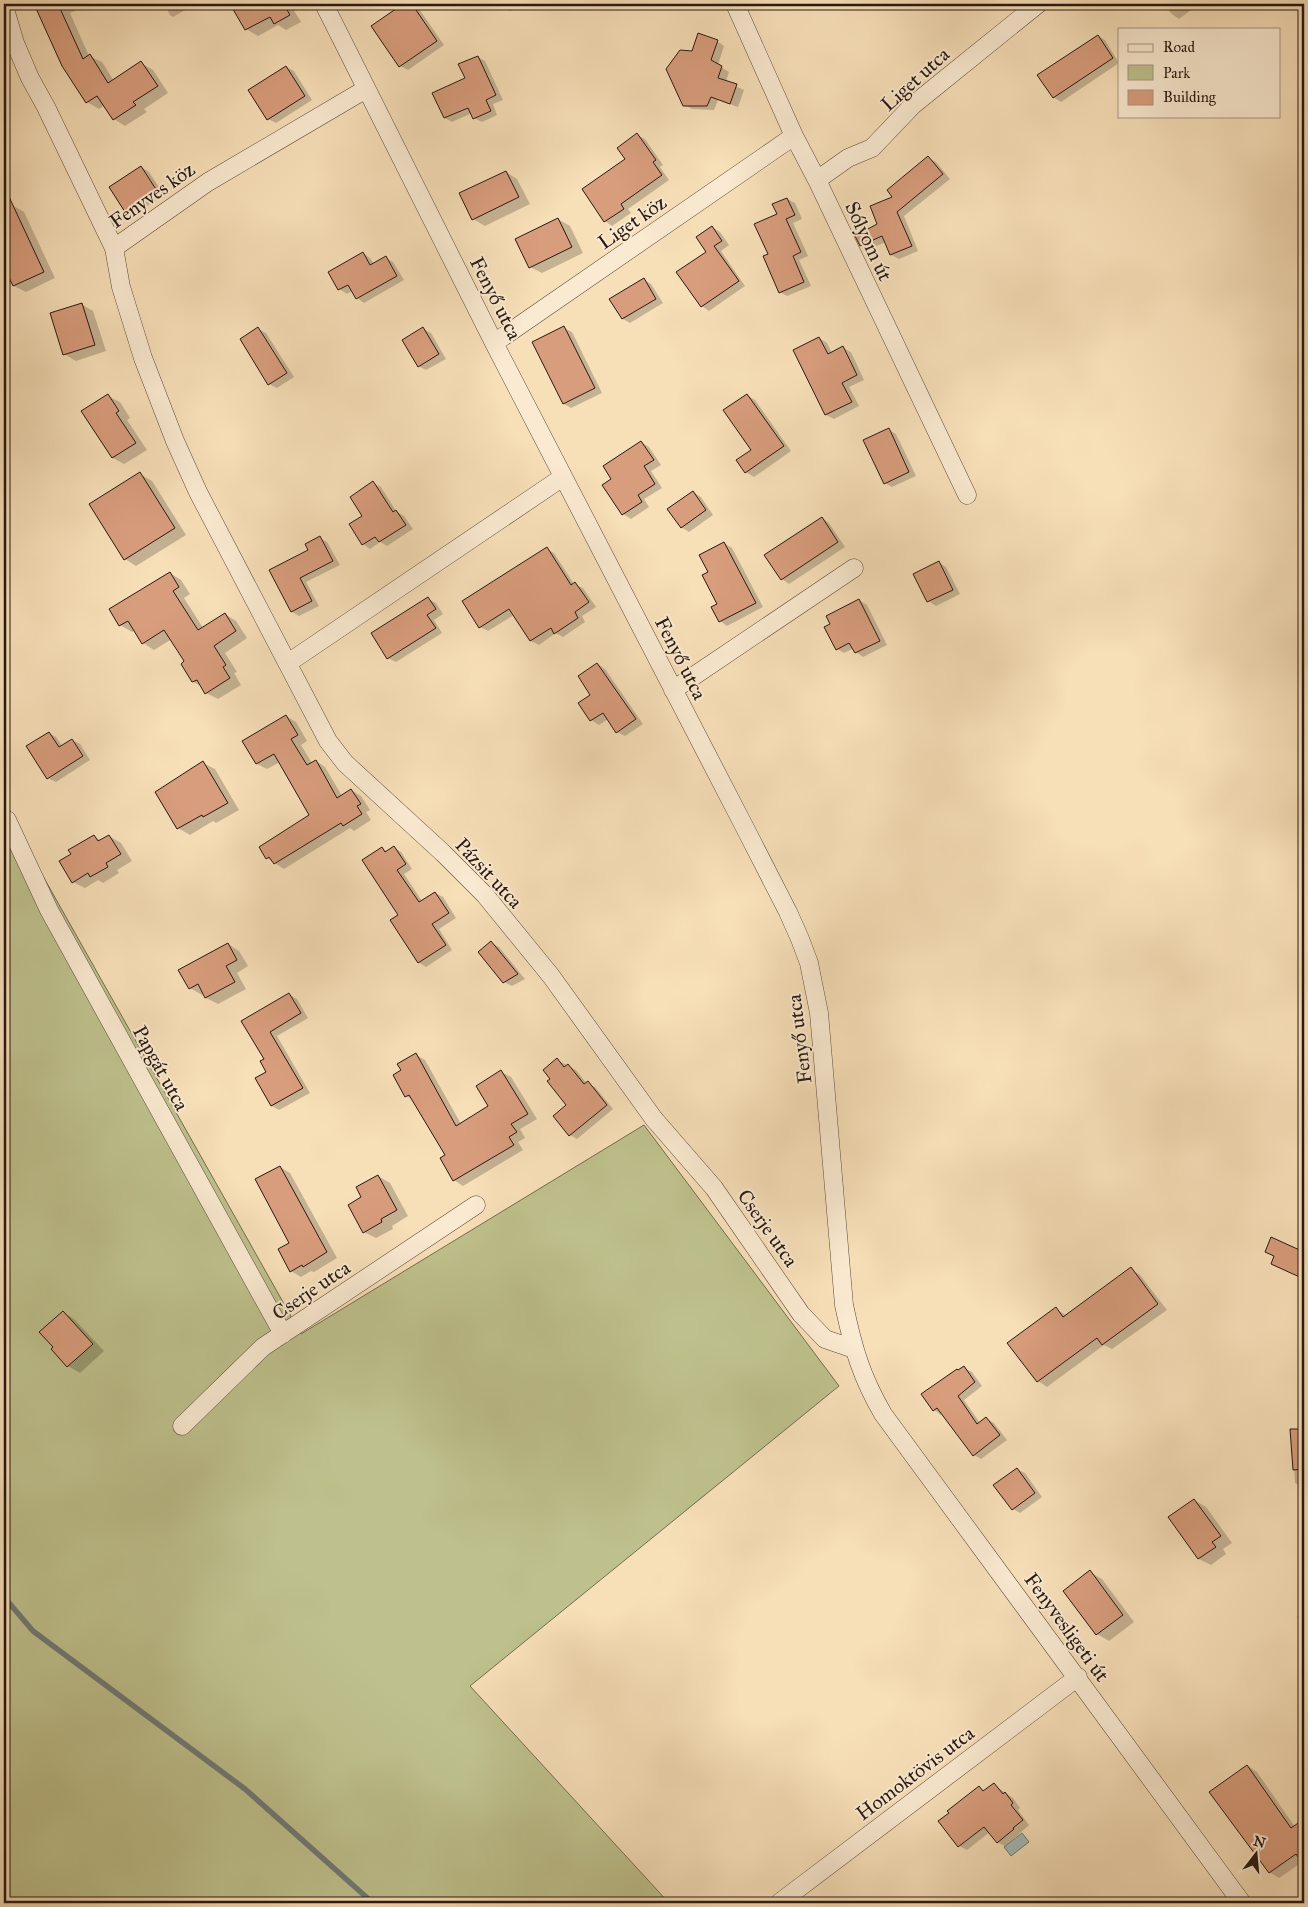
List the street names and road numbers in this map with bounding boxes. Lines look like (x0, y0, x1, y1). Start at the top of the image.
street label: Liget utca (876, 42, 955, 117)
street label: Fenyves köz (105, 157, 199, 233)
street label: Liget köz (593, 190, 671, 255)
street label: Sólyom út (840, 197, 898, 285)
street label: Fenyő utca (465, 253, 527, 344)
street label: Fenyő utca (650, 613, 712, 704)
street label: Pázsit utca (450, 833, 528, 914)
street label: Fenyő utca (782, 992, 816, 1085)
street label: Papgát utca (127, 1021, 194, 1116)
street label: Cserje utca (733, 1185, 804, 1272)
street label: Cserje utca (267, 1255, 355, 1325)
street label: Fenyvesligeti út (1019, 1568, 1115, 1687)
street label: Homoktövis utca (851, 1720, 979, 1825)

